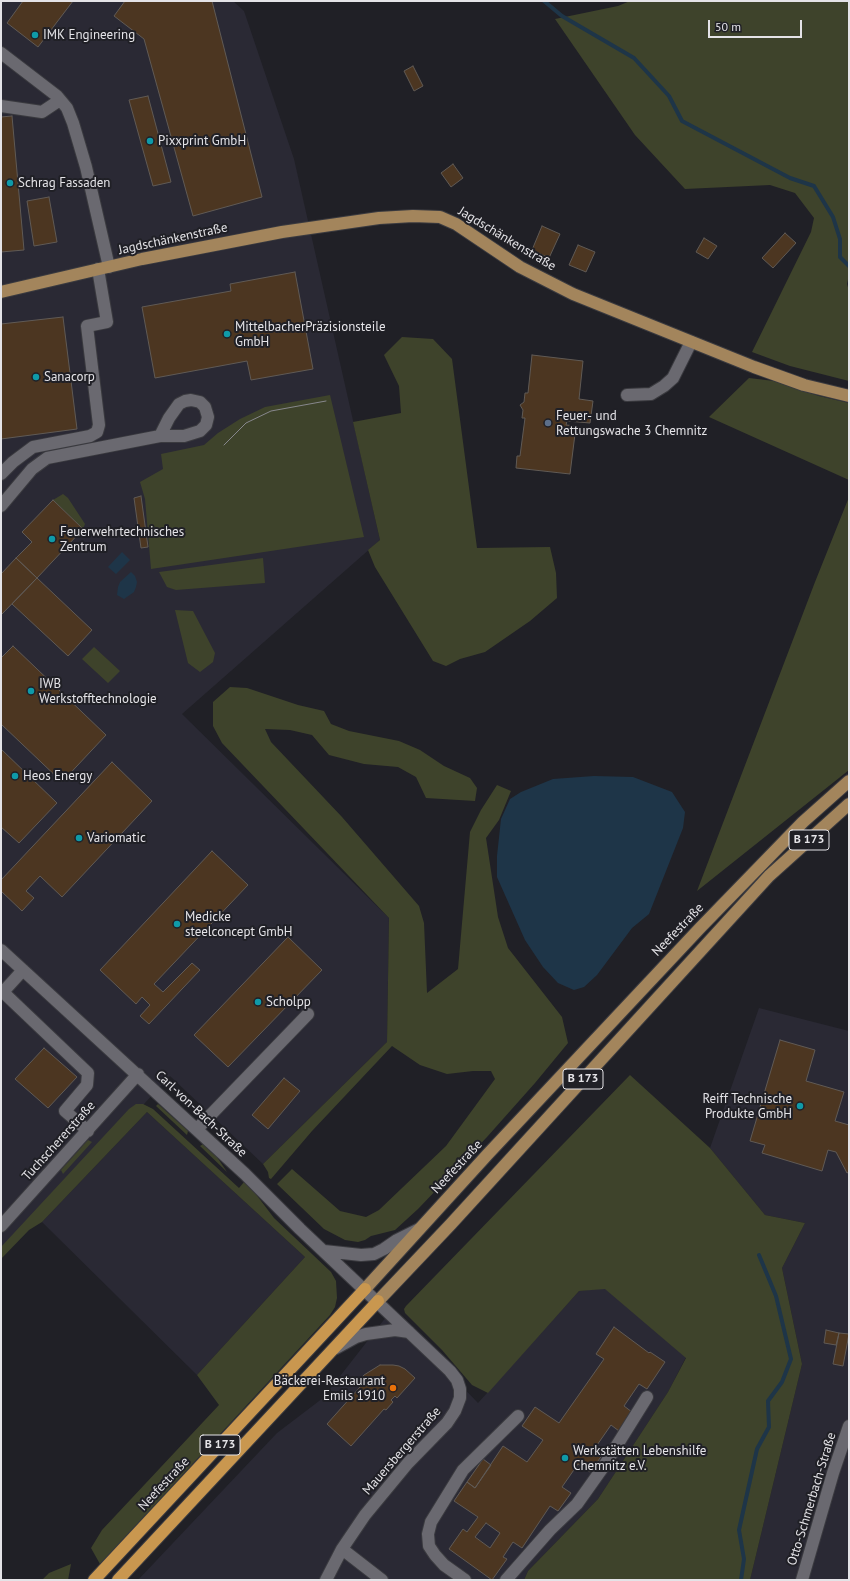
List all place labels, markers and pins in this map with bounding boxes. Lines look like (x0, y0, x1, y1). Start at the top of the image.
place label: IMK Engineering (43, 27, 135, 43)
marker: IMK Engineering (30, 30, 40, 40)
place label: Pixxprint GmbH (158, 133, 246, 149)
marker: Pixxprint GmbH (145, 136, 155, 146)
place label: Schrag Fassaden (18, 175, 110, 191)
marker: Schrag Fassaden (5, 178, 15, 188)
place label: MittelbacherPräzisionsteile GmbH (235, 319, 386, 350)
marker: MittelbacherPräzisionsteile GmbH (222, 329, 232, 339)
place label: Sanacorp (44, 369, 95, 385)
marker: Sanacorp (31, 372, 41, 382)
place label: Feuer- und Rettungswache 3 Chemnitz (556, 408, 707, 439)
marker: Feuer- und Rettungswache 3 Chemnitz (543, 418, 553, 428)
place label: Feuerwehrtechnisches Zentrum (60, 524, 184, 555)
marker: Feuerwehrtechnisches Zentrum (47, 534, 57, 544)
place label: IWB Werkstofftechnologie (39, 676, 157, 707)
marker: IWB Werkstofftechnologie (26, 686, 36, 696)
place label: Heos Energy (23, 768, 92, 784)
marker: Heos Energy (10, 771, 20, 781)
place label: Variomatic (87, 830, 146, 846)
marker: Variomatic (74, 833, 84, 843)
place label: Medicke steelconcept GmbH (185, 909, 293, 940)
marker: Medicke steelconcept GmbH (172, 919, 182, 929)
place label: Scholpp (266, 994, 311, 1010)
marker: Scholpp (253, 997, 263, 1007)
place label: Reiff Technische Produkte GmbH (702, 1091, 792, 1122)
marker: Reiff Technische Produkte GmbH (795, 1101, 805, 1111)
place label: Bäckerei-Restaurant Emils 1910 (274, 1373, 385, 1404)
marker: Bäckerei-Restaurant Emils 1910 (388, 1383, 398, 1393)
place label: Werkstätten Lebenshilfe Chemnitz e.V. (573, 1443, 706, 1474)
marker: Werkstätten Lebenshilfe Chemnitz e.V. (560, 1453, 570, 1463)

